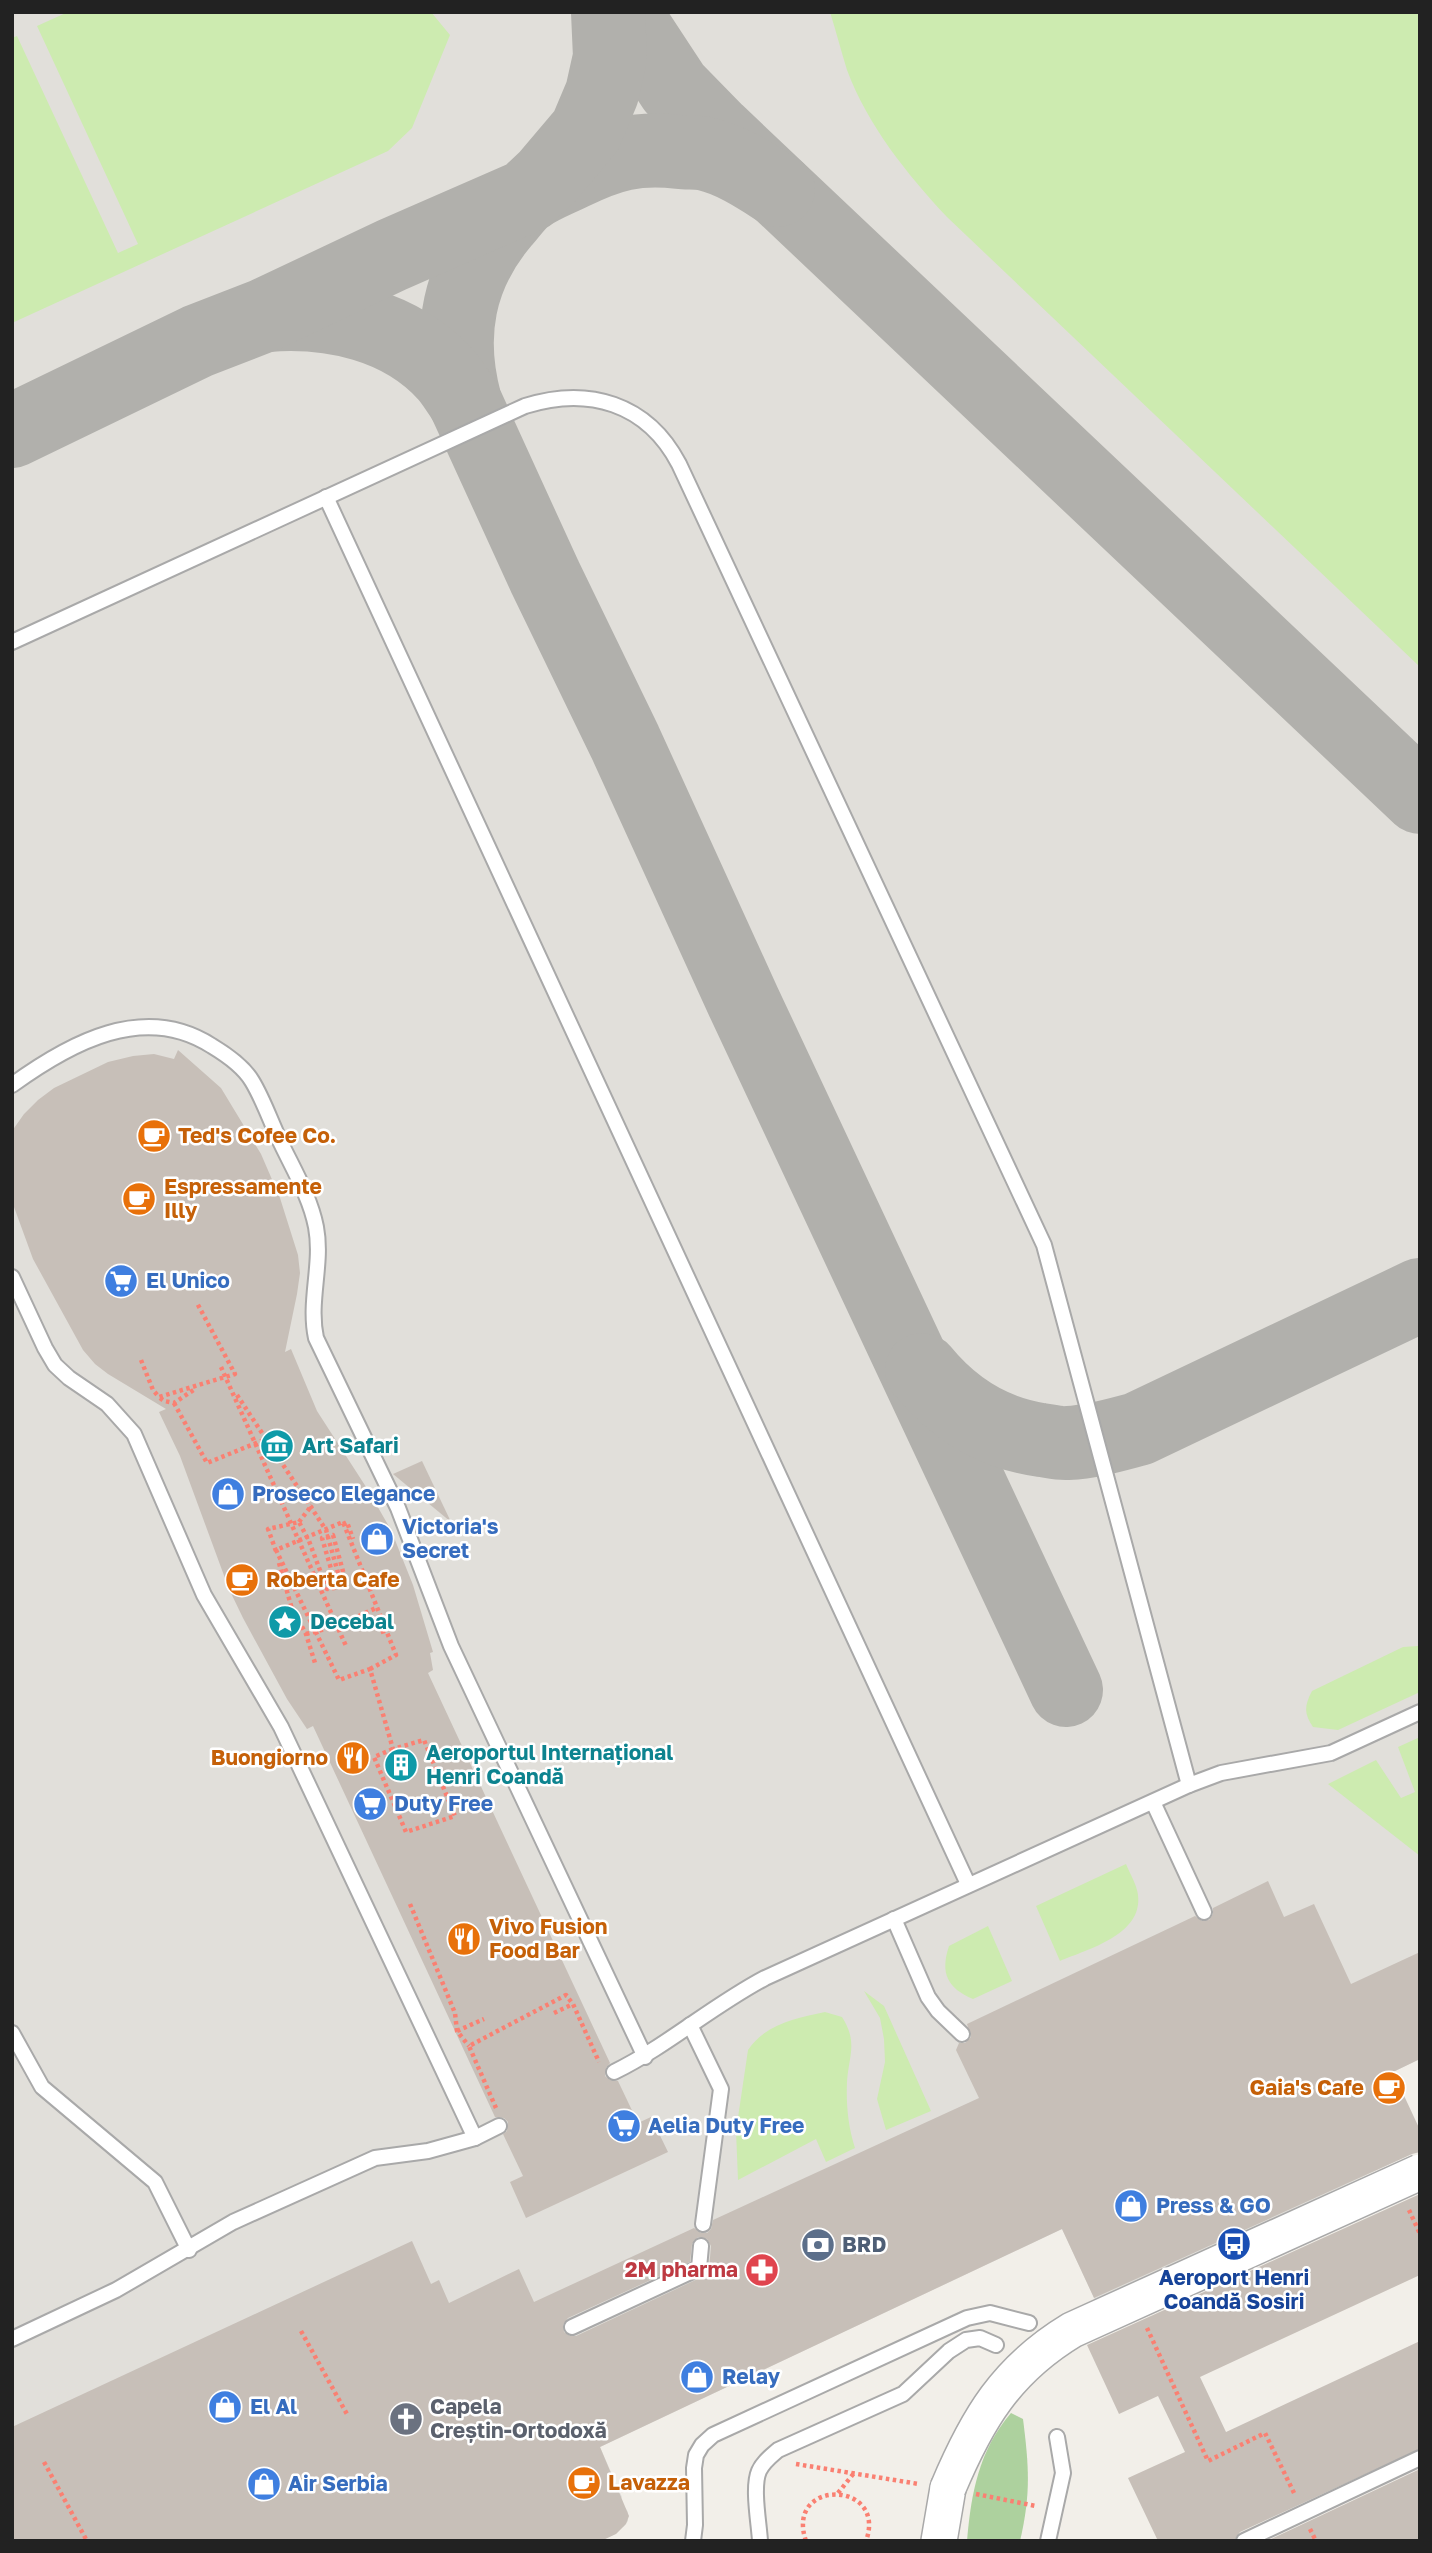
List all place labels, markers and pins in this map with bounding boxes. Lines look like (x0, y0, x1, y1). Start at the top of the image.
cafe icon: Ted's Cofee Co. (135, 1117, 173, 1155)
place label: Ted's Cofee Co. (178, 1122, 336, 1148)
place label: Espressamente Illy (164, 1173, 322, 1223)
cafe icon: Espressamente Illy (120, 1180, 158, 1218)
supermarket icon: El Unico (102, 1262, 140, 1300)
place label: El Unico (146, 1267, 230, 1293)
museum icon: Art Safari (258, 1427, 296, 1465)
place label: Art Safari (302, 1432, 399, 1458)
shop icon: Proseco Elegance (209, 1475, 247, 1513)
place label: Proseco Elegance (252, 1480, 435, 1506)
place label: Victoria's Secret (402, 1513, 499, 1563)
shop icon: Victoria's Secret (358, 1520, 396, 1558)
cafe icon: Roberta Cafe (223, 1561, 261, 1599)
place label: Roberta Cafe (266, 1566, 400, 1592)
place icon: Decebal (266, 1603, 304, 1641)
place label: Decebal (310, 1608, 394, 1634)
restaurant icon: Buongiorno (334, 1739, 372, 1777)
place label: Aeroportul Internațional Henri Coandă (426, 1739, 673, 1789)
place label: Buongiorno (211, 1744, 328, 1770)
building icon: Aeroportul Internațional Henri Coandă (382, 1746, 420, 1784)
supermarket icon: Duty Free (351, 1785, 389, 1823)
place label: Duty Free (394, 1790, 493, 1816)
place label: Vivo Fusion Food Bar (489, 1913, 608, 1963)
restaurant icon: Vivo Fusion Food Bar (445, 1920, 483, 1958)
cafe icon: Gaia's Cafe (1370, 2069, 1408, 2107)
place label: Gaia's Cafe (1250, 2074, 1364, 2100)
supermarket icon: Aelia Duty Free (605, 2107, 643, 2145)
place label: Aelia Duty Free (648, 2112, 804, 2138)
shop icon: Press & GO (1112, 2187, 1150, 2225)
place label: Press & GO (1156, 2192, 1271, 2218)
bus stop icon: Aeroport Henri Coandă Sosiri (1215, 2225, 1253, 2263)
bank icon: BRD (799, 2226, 837, 2264)
place label: BRD (842, 2231, 886, 2257)
pharmacy icon: 2M pharma (743, 2251, 781, 2289)
place label: 2M pharma (625, 2256, 738, 2282)
place label: Aeroport Henri Coandă Sosiri (1159, 2264, 1309, 2314)
shop icon: Relay (678, 2358, 716, 2396)
place label: Relay (722, 2363, 781, 2389)
shop icon: El Al (206, 2388, 244, 2426)
place label: El Al (250, 2393, 297, 2419)
place label: Capela Creștin-Ortodoxă (430, 2393, 607, 2443)
church icon: Capela Creștin-Ortodoxă (387, 2400, 425, 2438)
cafe icon: Lavazza (565, 2464, 603, 2502)
shop icon: Air Serbia (245, 2465, 283, 2503)
place label: Lavazza (608, 2469, 690, 2495)
place label: Air Serbia (288, 2470, 388, 2496)

